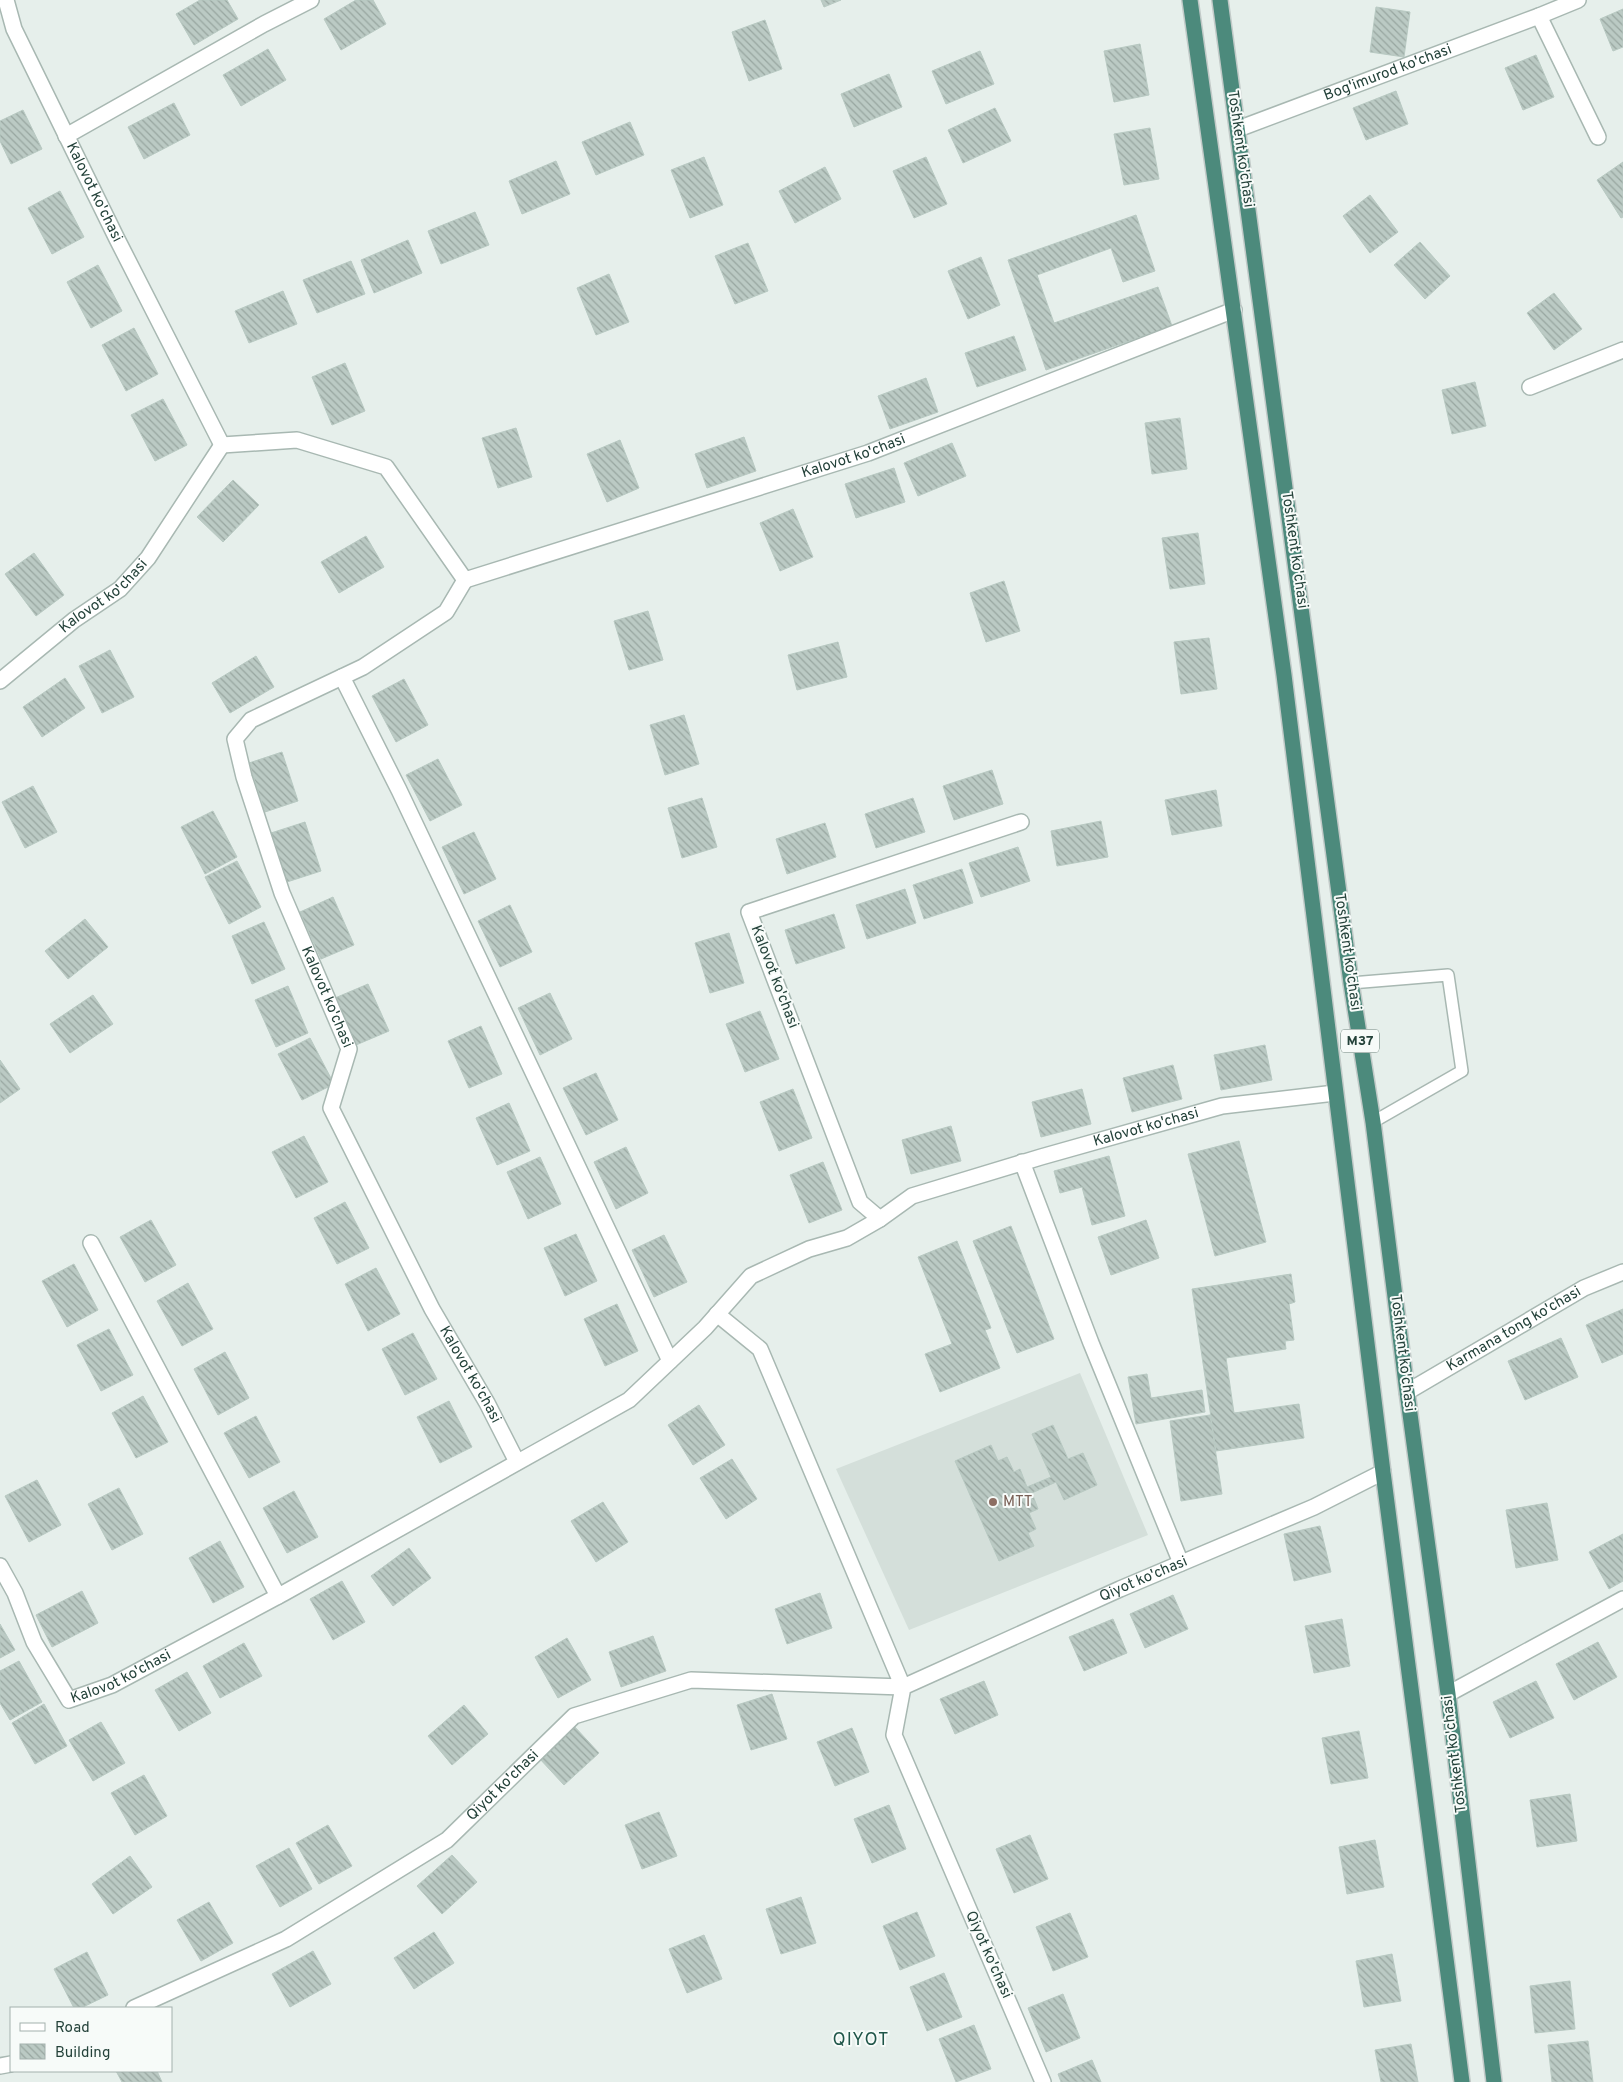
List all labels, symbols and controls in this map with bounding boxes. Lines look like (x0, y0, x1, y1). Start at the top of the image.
street label: Bog'imurod ko'chasi (1321, 40, 1454, 105)
street label: Toshkent ko'chasi (1222, 89, 1258, 209)
street label: Kalovot ko'chasi (62, 139, 127, 245)
street label: Kalovot ko'chasi (799, 430, 908, 483)
street label: Toshkent ko'chasi (1276, 490, 1312, 610)
street label: Kalovot ko'chasi (55, 555, 152, 638)
street label: Toshkent ko'chasi (1329, 892, 1365, 1012)
street label: Kalovot ko'chasi (746, 923, 802, 1031)
street label: Kalovot ko'chasi (297, 943, 357, 1051)
road number: M37 (1341, 1030, 1379, 1052)
street label: Kalovot ko'chasi (1091, 1104, 1201, 1151)
street label: Karmana tong ko'chasi (1443, 1282, 1585, 1376)
street label: Toshkent ko'chasi (1385, 1293, 1419, 1413)
street label: Kalovot ko'chasi (435, 1323, 505, 1426)
place label: MTT (1003, 1493, 1033, 1512)
marker: MTT (987, 1496, 999, 1508)
street label: Qiyot ko'chasi (1096, 1552, 1190, 1607)
street label: Kalovot ko'chasi (68, 1646, 174, 1708)
street label: Toshkent ko'chasi (1438, 1694, 1472, 1814)
street label: Qiyot ko'chasi (463, 1746, 543, 1825)
street label: Qiyot ko'chasi (960, 1908, 1016, 2002)
legend (10, 2007, 172, 2072)
text: Road (55, 2019, 90, 2038)
district label: QIYOT (833, 2029, 889, 2052)
text: Building (55, 2044, 110, 2063)

